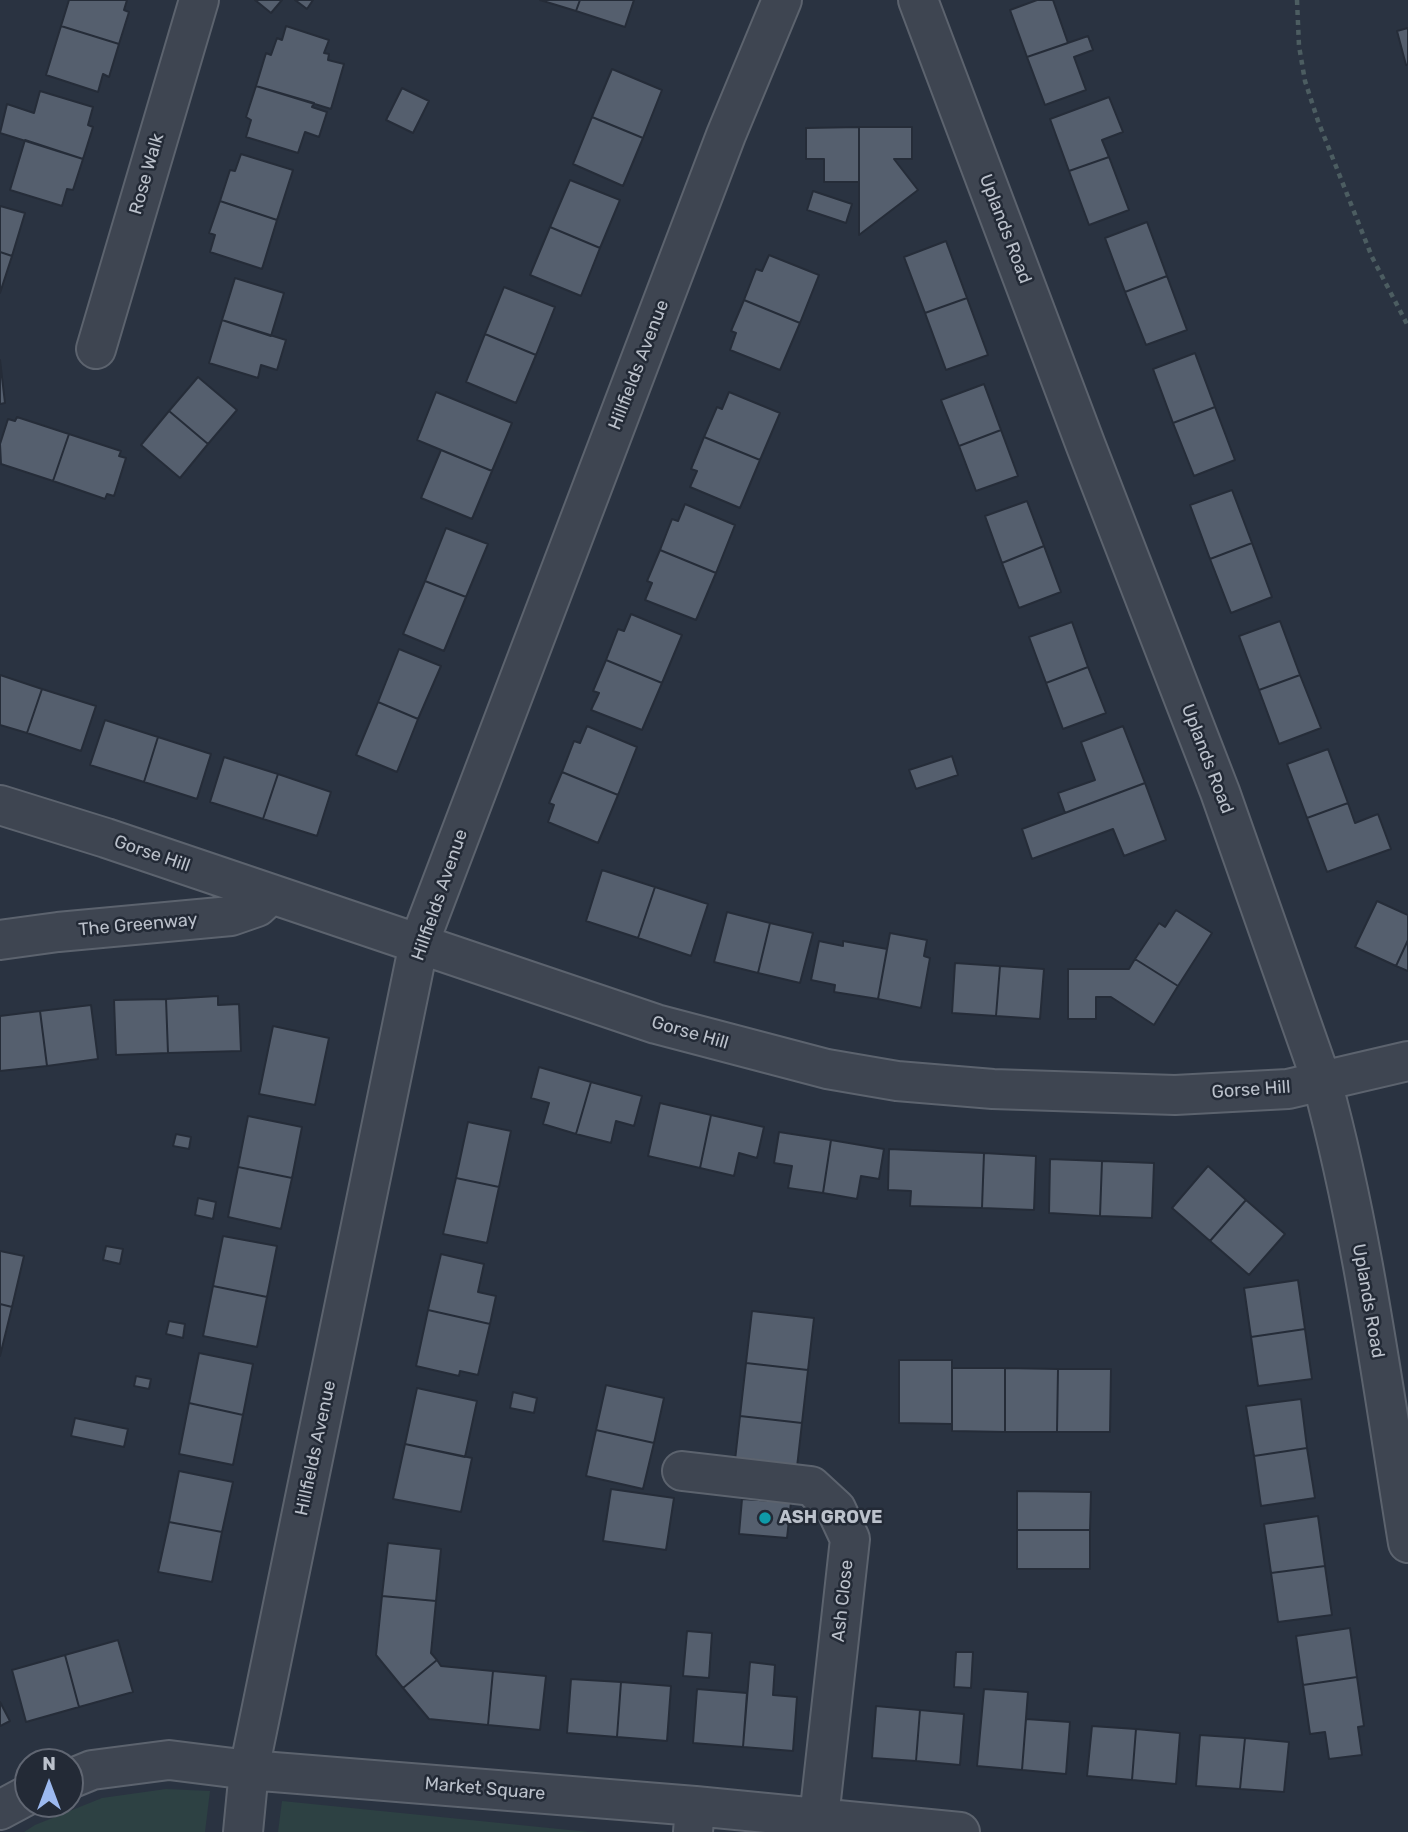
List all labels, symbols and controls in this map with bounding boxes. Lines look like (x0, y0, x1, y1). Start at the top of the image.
street label: Rose Walk (125, 131, 169, 217)
street label: Uplands Road (974, 171, 1036, 287)
street label: Hillfields Avenue (604, 297, 674, 433)
street label: Uplands Road (1176, 701, 1238, 817)
street label: Hillfields Avenue (407, 826, 473, 964)
street label: Gorse Hill (111, 831, 193, 877)
street label: The Greenway (78, 909, 198, 941)
street label: Gorse Hill (649, 1012, 731, 1054)
street label: Gorse Hill (1211, 1076, 1291, 1104)
street label: Uplands Road (1347, 1242, 1389, 1360)
street label: Hillfields Avenue (291, 1378, 341, 1518)
place label: ASH GROVE (779, 1507, 883, 1529)
marker: ASH GROVE (757, 1510, 773, 1526)
street label: Ash Close (828, 1559, 858, 1643)
north arrow (14, 1748, 84, 1818)
text: N (42, 1752, 56, 1775)
street label: Market Square (424, 1773, 546, 1805)

